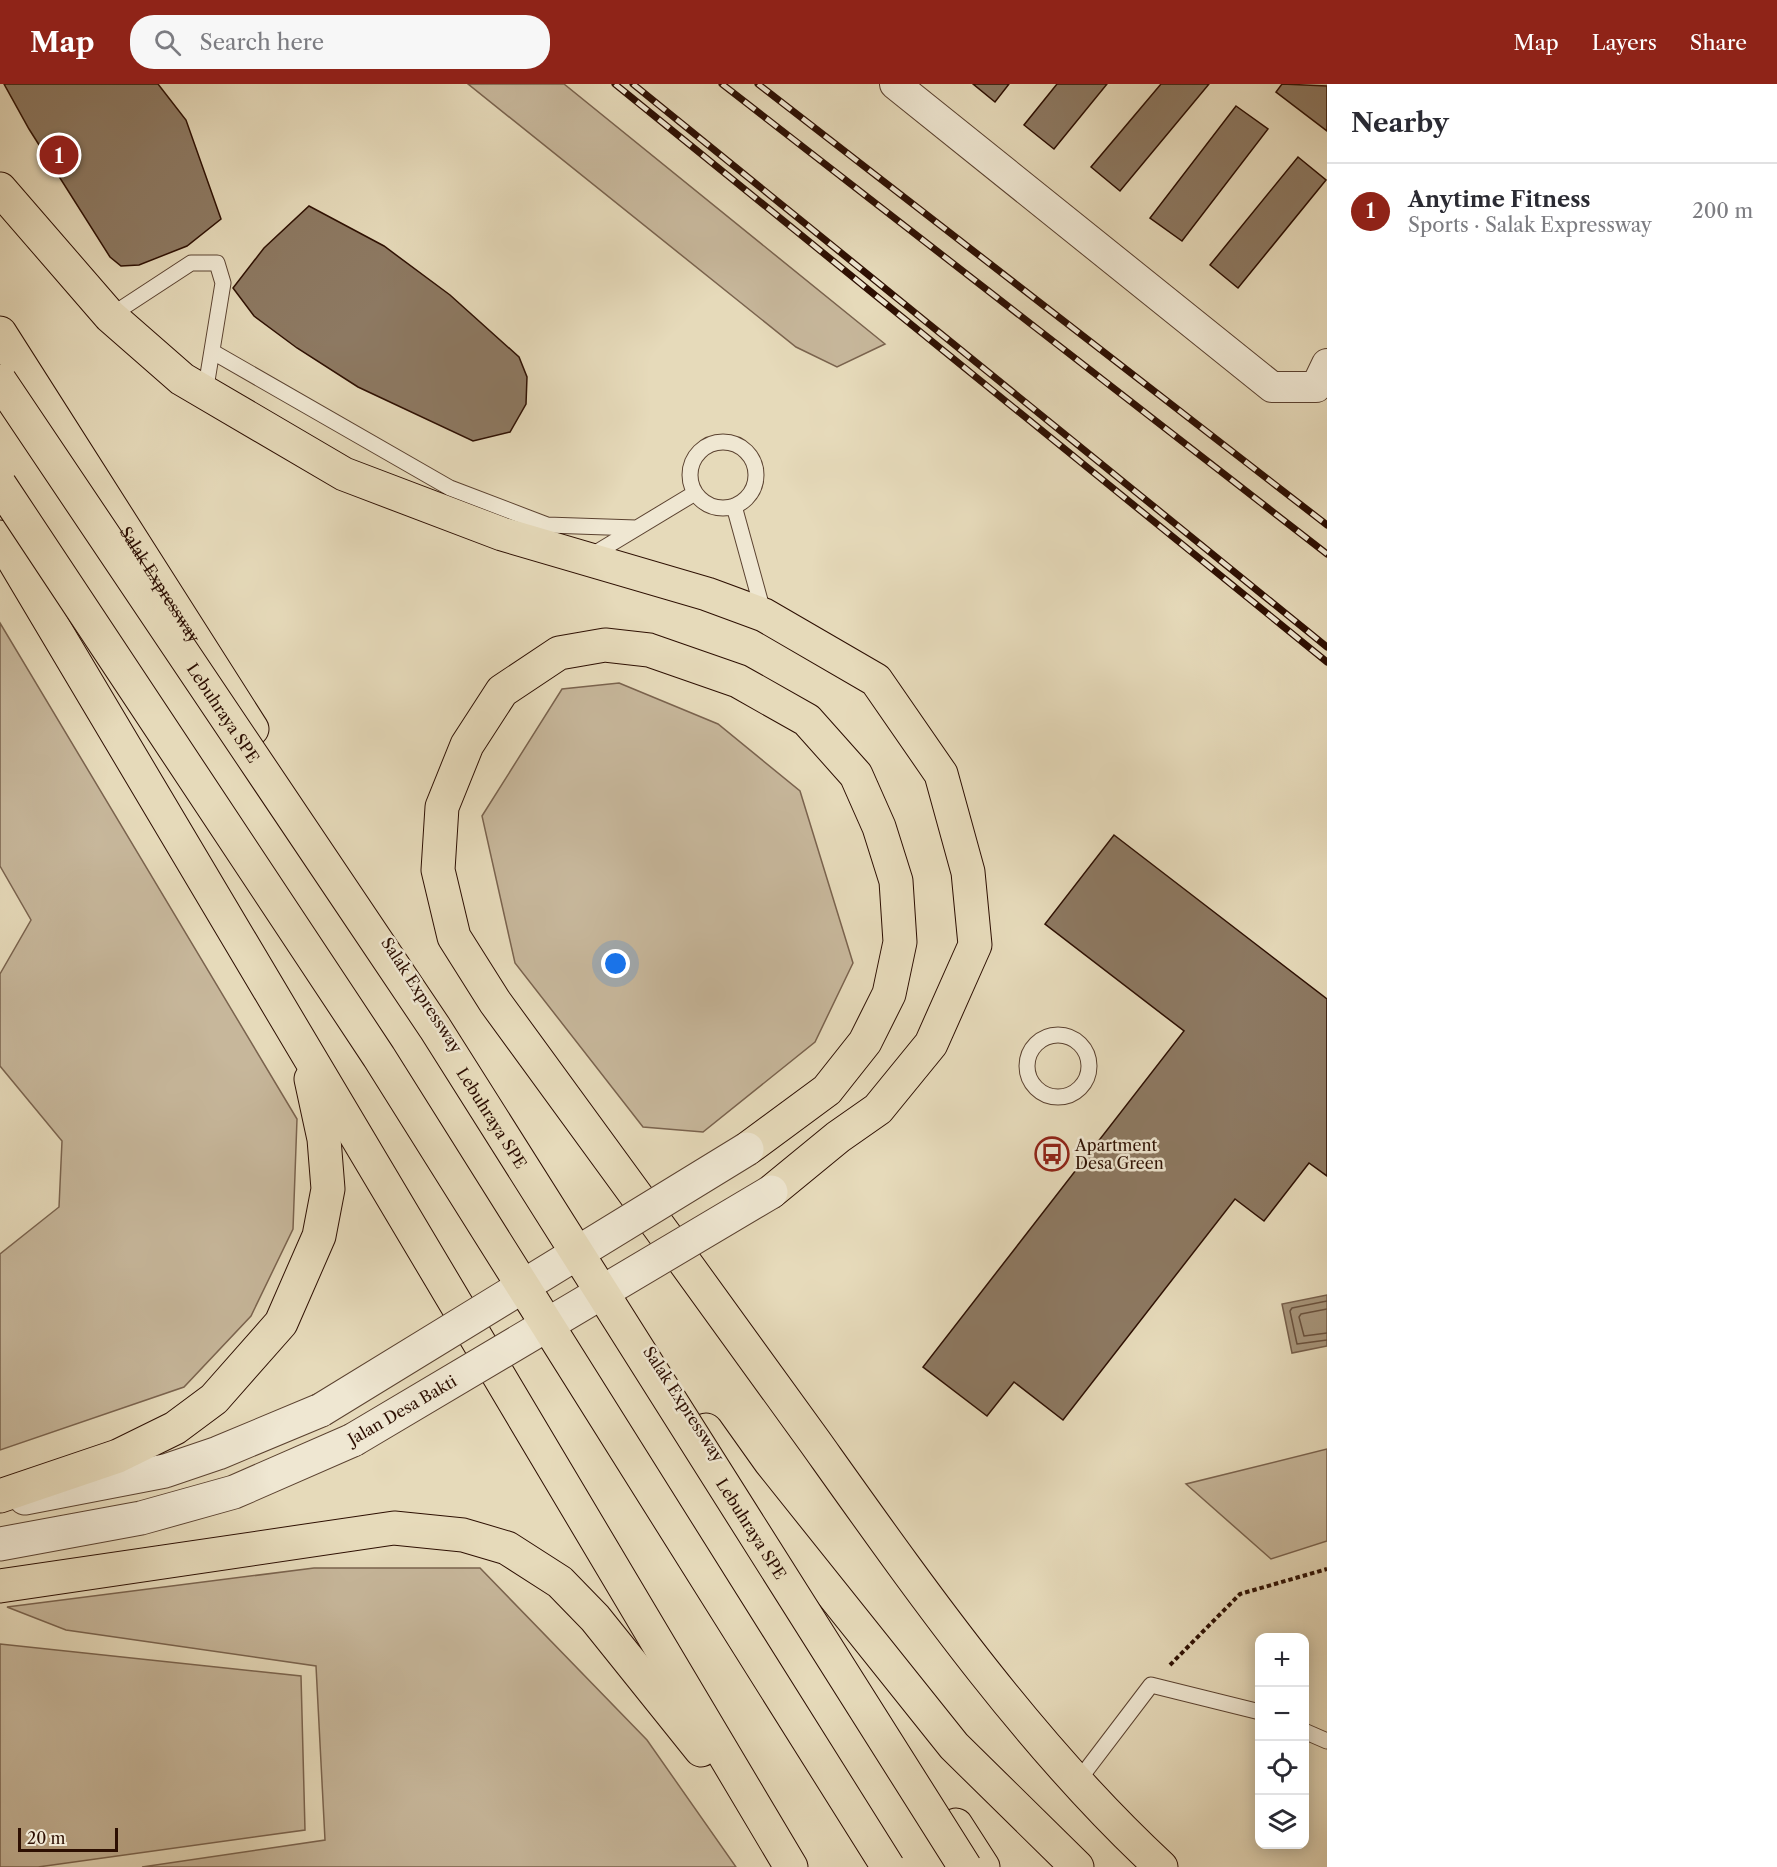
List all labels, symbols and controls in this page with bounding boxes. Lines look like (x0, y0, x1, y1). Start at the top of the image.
search box (130, 15, 550, 69)
text: Map (30, 25, 94, 59)
icon: search (151, 26, 184, 59)
text: Search here (199, 29, 324, 56)
text: Map (1514, 30, 1559, 55)
text: Layers (1592, 30, 1657, 55)
text: Share (1690, 30, 1747, 55)
text: Nearby (1351, 107, 1449, 139)
pin: 1 (40, 132, 78, 178)
text: Anytime Fitness (1408, 186, 1591, 213)
text: 1 (1366, 199, 1375, 223)
text: 200 m (1692, 199, 1753, 223)
text: Sports · Salak Expressway (1408, 213, 1652, 237)
street label: Salak Expressway (116, 523, 205, 647)
street label: Lebuhraya SPE (183, 659, 264, 767)
street label: Salak Expressway (377, 934, 467, 1057)
your location (601, 949, 630, 978)
street label: Lebuhraya SPE (452, 1064, 531, 1172)
place label: Apartment Desa Green (1074, 1135, 1164, 1173)
bus stop icon: Apartment Desa Green (1034, 1136, 1070, 1172)
street label: Salak Expressway (639, 1343, 729, 1466)
street label: Jalan Desa Bakti (342, 1371, 460, 1451)
street label: Lebuhraya SPE (712, 1475, 791, 1583)
map controls (1255, 1633, 1309, 1849)
button: + (1255, 1633, 1309, 1687)
button: − (1255, 1687, 1309, 1741)
button: locate (1255, 1741, 1309, 1795)
button: layers (1255, 1795, 1309, 1849)
scale bar (18, 1825, 118, 1852)
text: 20 m (27, 1828, 66, 1848)

